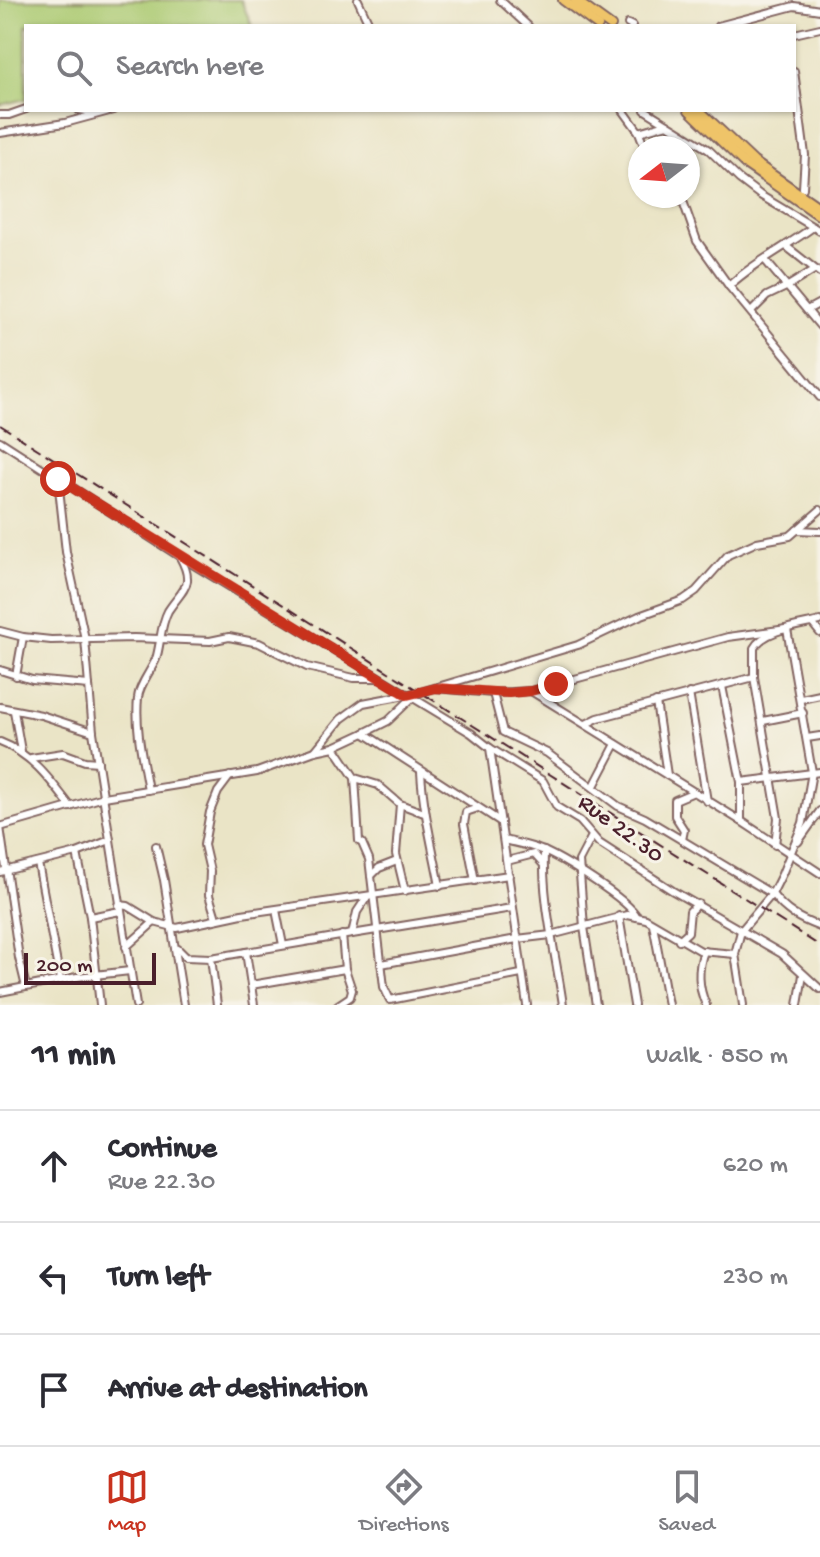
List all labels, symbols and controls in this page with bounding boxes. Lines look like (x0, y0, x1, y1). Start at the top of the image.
search box (24, 24, 796, 112)
icon: search (52, 46, 96, 90)
text: Search here (116, 51, 264, 86)
north arrow (628, 136, 700, 208)
route start (40, 461, 76, 497)
route end (538, 666, 574, 702)
street label: Rue 22.30 (571, 789, 669, 871)
scale bar (24, 949, 156, 985)
text: 200 m (36, 954, 93, 980)
text: 11 min (32, 1037, 115, 1077)
text: Walk · 850 m (646, 1042, 788, 1073)
text: Continue (108, 1133, 217, 1168)
icon: ahead (32, 1144, 76, 1188)
text: 620 m (723, 1151, 788, 1182)
text: Rue 22.30 (108, 1168, 215, 1199)
icon: left (32, 1256, 76, 1300)
text: Turn left (108, 1261, 209, 1296)
text: 230 m (722, 1263, 788, 1294)
icon: arrive (32, 1368, 76, 1412)
text: Arrive at destination (108, 1373, 368, 1408)
tab: Map (105, 1465, 149, 1539)
tab: Directions (359, 1465, 449, 1539)
tab: Saved (659, 1465, 715, 1539)

